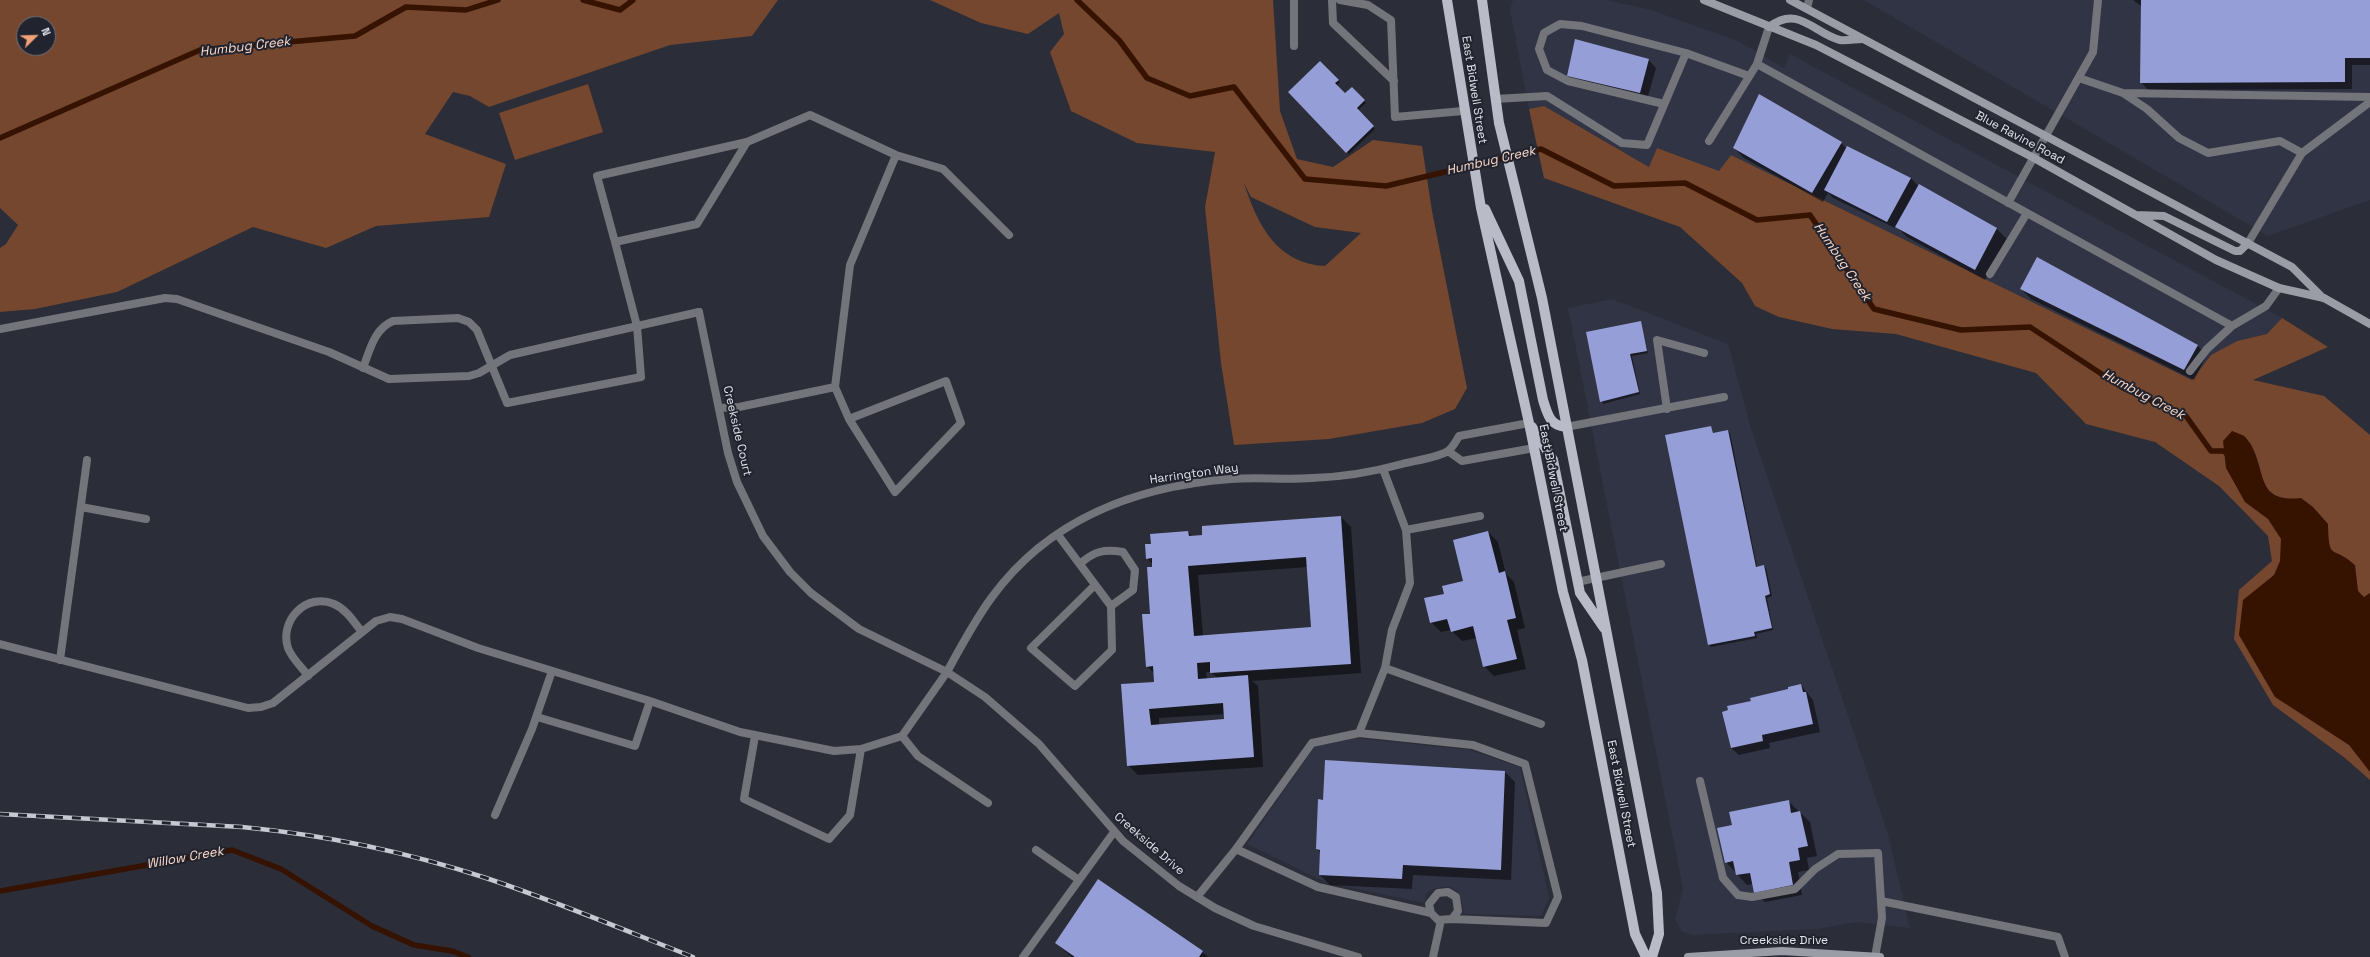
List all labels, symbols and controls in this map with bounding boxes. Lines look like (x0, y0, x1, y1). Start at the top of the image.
north arrow (16, 16, 56, 56)
text: N (38, 26, 54, 38)
water label: Humbug Creek (199, 34, 291, 60)
street label: East Bidwell Street (1458, 35, 1490, 145)
street label: Blue Ravine Road (1973, 108, 2067, 168)
water label: Humbug Creek (1445, 143, 1537, 179)
water label: Humbug Creek (1810, 220, 1874, 304)
water label: Humbug Creek (2099, 367, 2187, 423)
street label: Creekside Court (720, 384, 754, 478)
street label: East Bidwell Street (1536, 423, 1570, 533)
street label: Harrington Way (1149, 461, 1239, 487)
street label: East Bidwell Street (1604, 739, 1638, 849)
street label: Creekside Drive (1111, 810, 1187, 878)
water label: Willow Creek (145, 844, 225, 872)
street label: Creekside Drive (1740, 934, 1828, 948)

